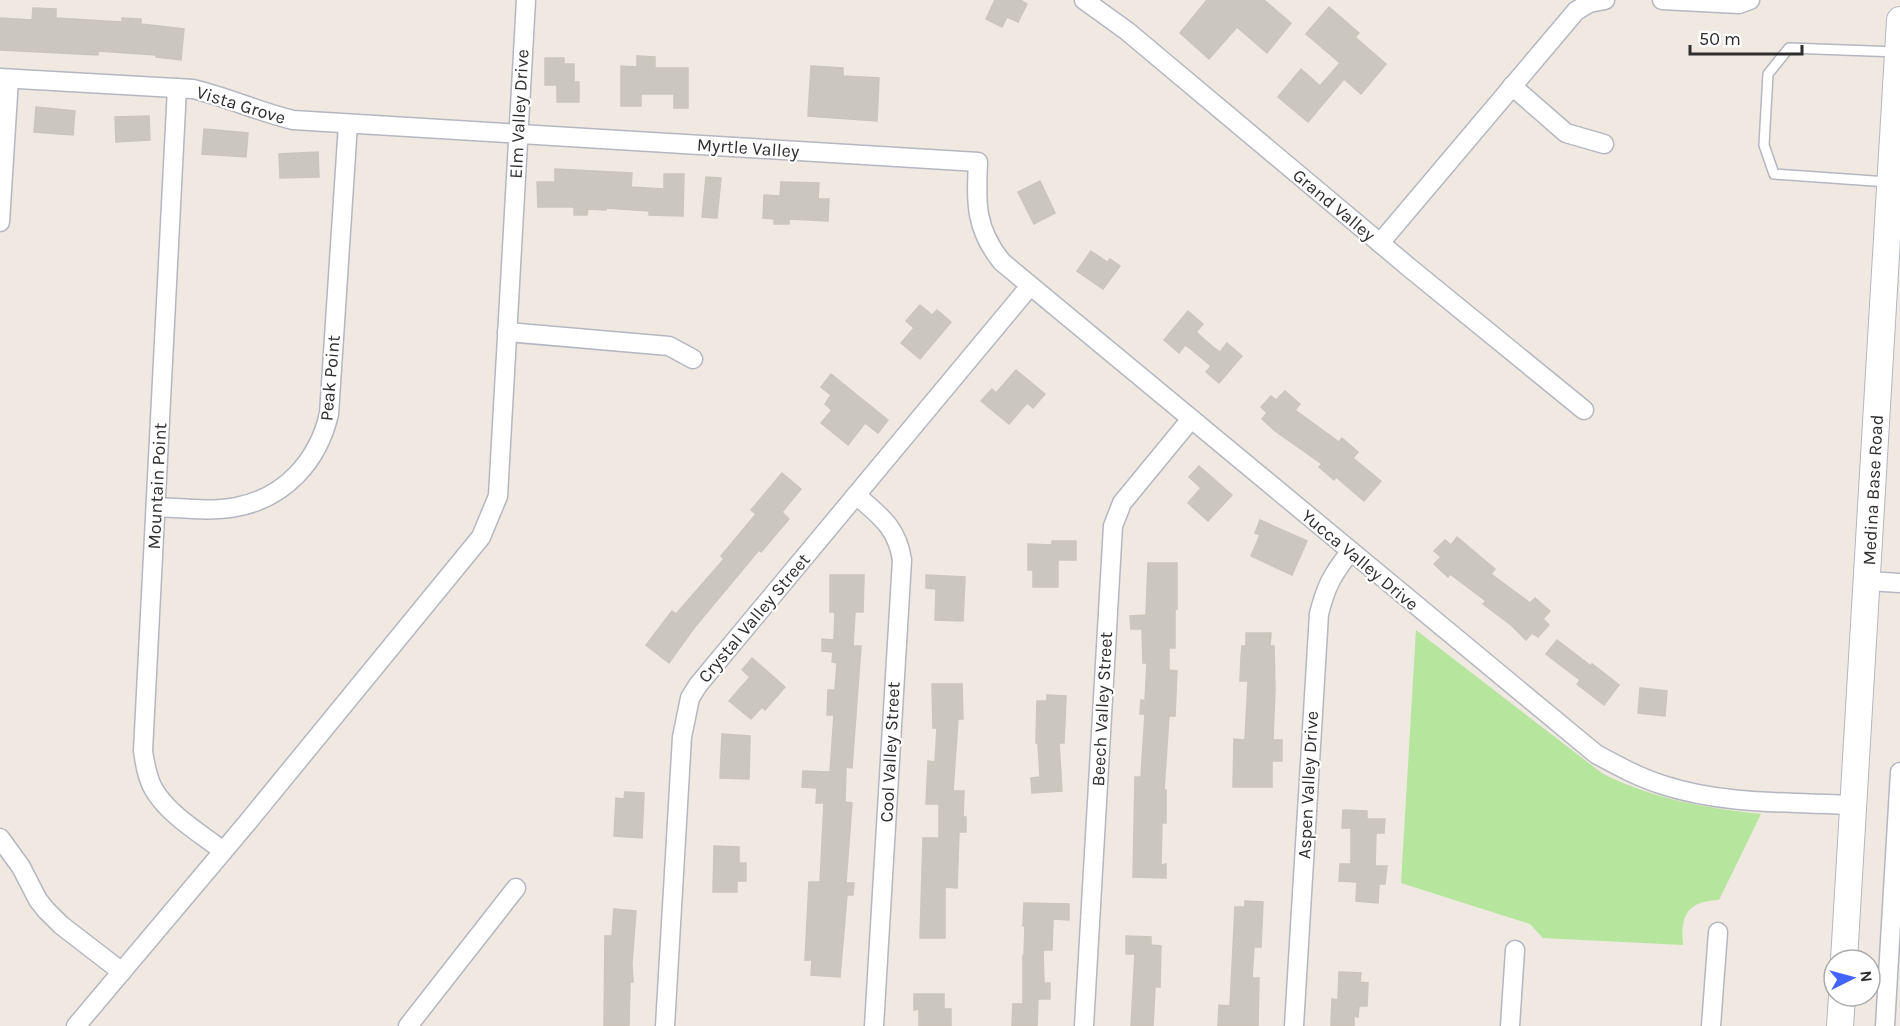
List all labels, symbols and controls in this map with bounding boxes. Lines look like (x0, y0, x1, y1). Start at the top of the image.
scale bar (1690, 18, 1802, 56)
text: 50 m (1699, 28, 1741, 50)
street label: Elm Valley Drive (505, 49, 533, 179)
street label: Vista Grove (194, 81, 288, 129)
street label: Myrtle Valley (696, 133, 801, 163)
street label: Grand Valley (1288, 164, 1380, 246)
street label: Peak Point (315, 334, 345, 422)
street label: Medina Base Road (1858, 414, 1888, 566)
street label: Mountain Point (143, 422, 171, 550)
street label: Yucca Valley Drive (1297, 505, 1423, 615)
street label: Crystal Valley Street (693, 549, 815, 687)
street label: Beech Valley Street (1087, 631, 1117, 787)
street label: Cool Valley Street (875, 681, 905, 823)
street label: Aspen Valley Drive (1293, 710, 1323, 860)
north arrow (1822, 948, 1882, 1008)
text: N (1856, 970, 1876, 983)

